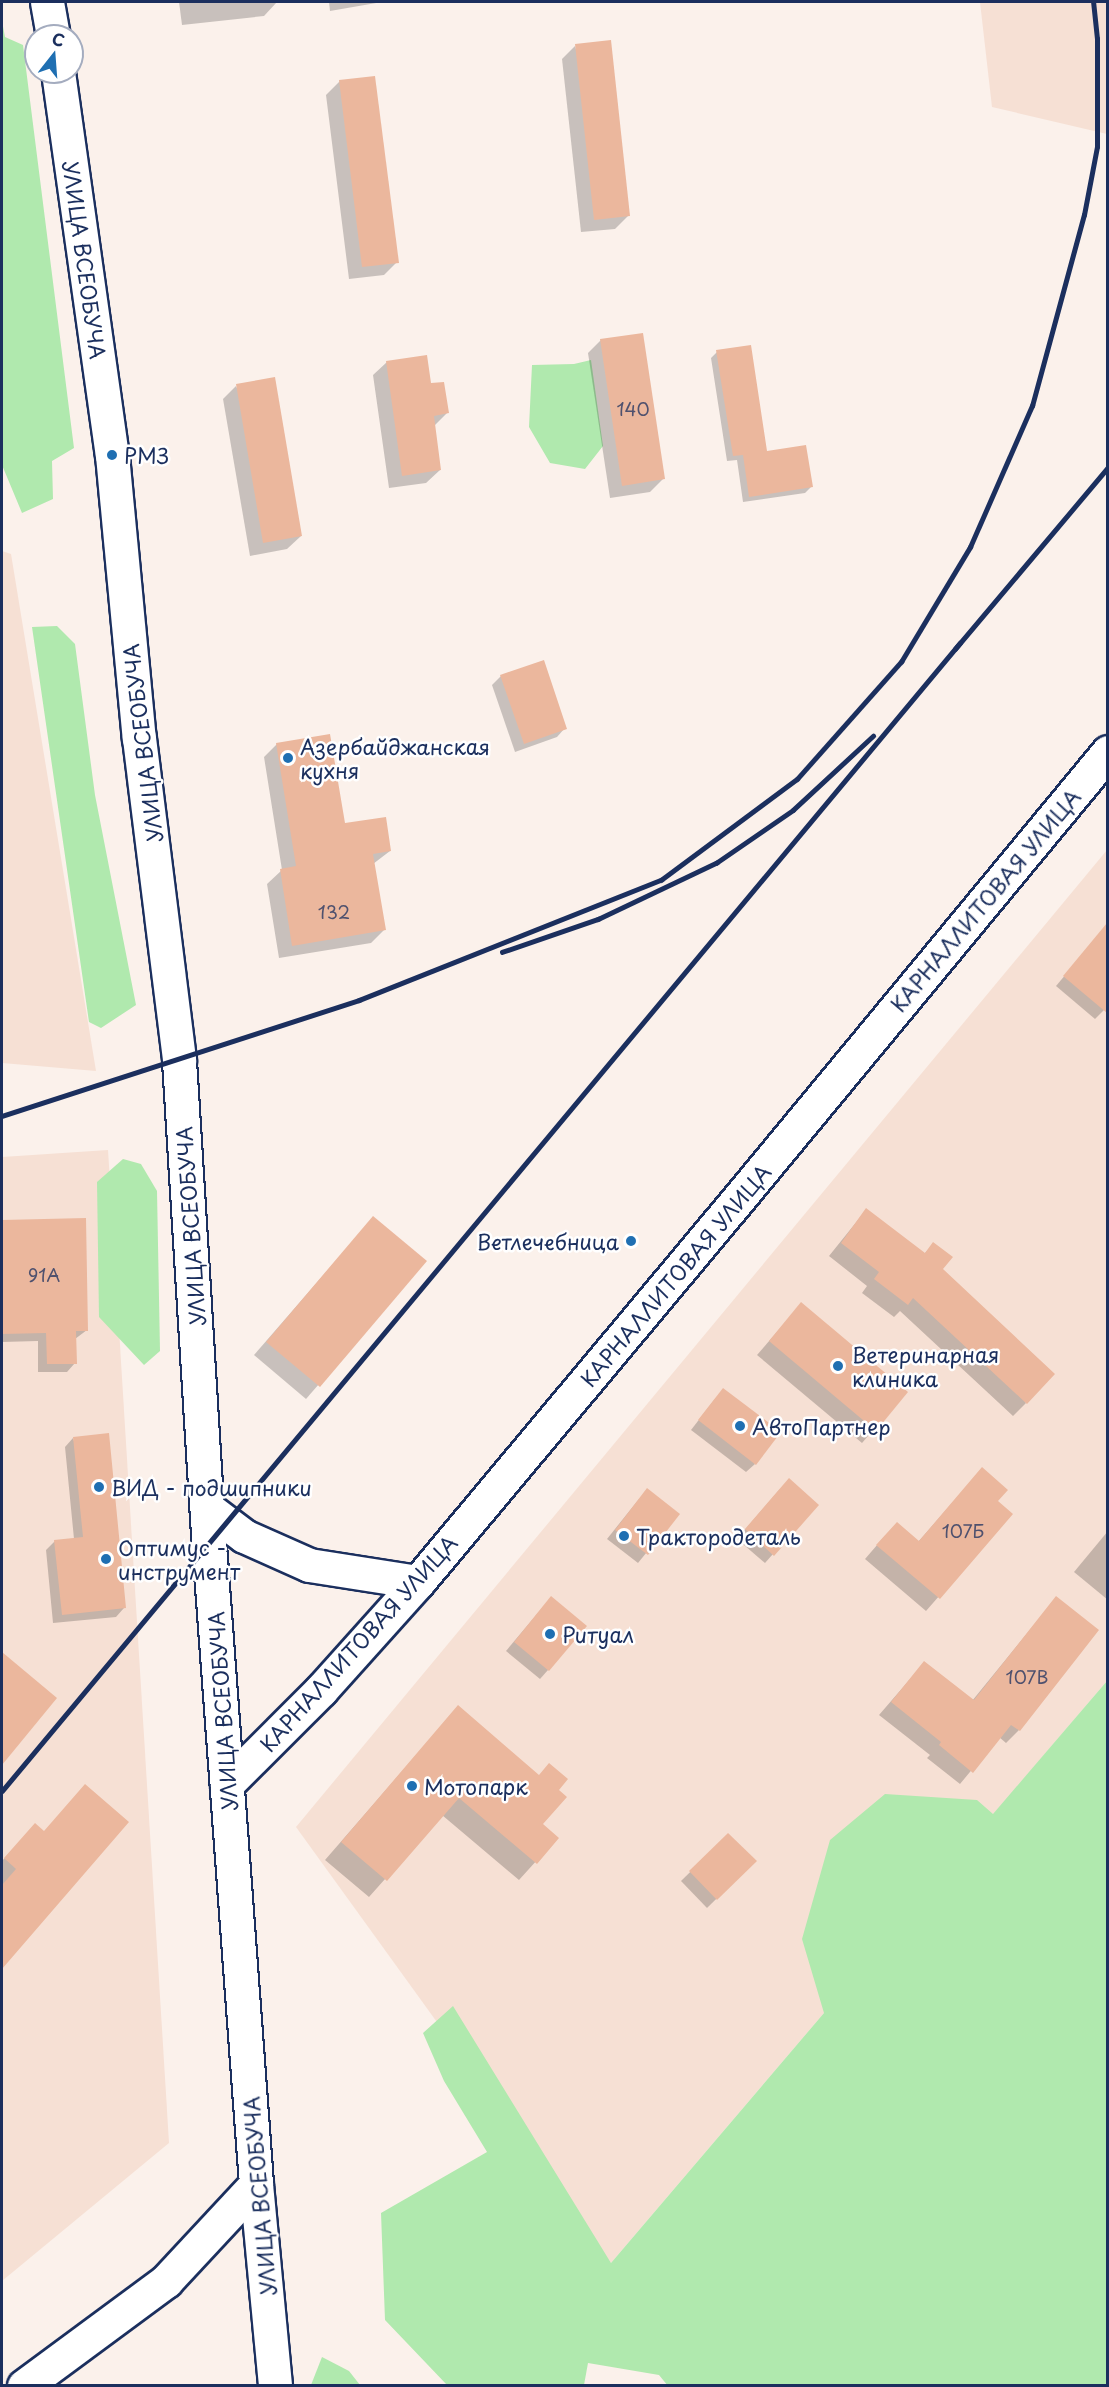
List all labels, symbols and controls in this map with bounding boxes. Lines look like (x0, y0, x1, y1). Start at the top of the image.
north arrow (24, 24, 84, 84)
text: С (49, 25, 68, 52)
street label: УЛИЦА ВСЕОБУЧА (58, 158, 112, 362)
house number: 140 (616, 398, 650, 420)
place label: РМЗ (124, 442, 169, 468)
marker: РМЗ (105, 448, 119, 462)
street label: УЛИЦА ВСЕОБУЧА (117, 641, 167, 845)
place label: Азербайджанская кухня (300, 733, 490, 783)
marker: Азербайджанская кухня (281, 751, 295, 765)
street label: КАРНАЛЛИТОВАЯ УЛИЦА (885, 784, 1085, 1016)
house number: 132 (318, 901, 350, 923)
street label: УЛИЦА ВСЕОБУЧА (170, 1124, 210, 1328)
street label: КАРНАЛЛИТОВАЯ УЛИЦА (575, 1159, 775, 1391)
place label: Ветлечебница (477, 1228, 619, 1254)
marker: Ветлечебница (624, 1234, 638, 1248)
house number: 91А (28, 1264, 60, 1286)
place label: Ветеринарная клиника (852, 1341, 999, 1391)
marker: Ветеринарная клиника (829, 1357, 847, 1375)
place label: АвтоПартнер (752, 1413, 891, 1439)
marker: АвтоПартнер (733, 1419, 747, 1433)
place label: ВИД - подшипники (111, 1474, 311, 1500)
marker: ВИД - подшипники (92, 1480, 106, 1494)
house number: 107Б (942, 1520, 984, 1542)
place label: Трактородеталь (636, 1523, 801, 1549)
marker: Трактородеталь (617, 1529, 631, 1543)
street label: КАРНАЛЛИТОВАЯ УЛИЦА (255, 1530, 461, 1756)
place label: Оптимус - инструмент (118, 1534, 240, 1584)
marker: Оптимус - инструмент (99, 1552, 113, 1566)
street label: УЛИЦА ВСЕОБУЧА (202, 1609, 242, 1813)
place label: Ритуал (562, 1621, 634, 1647)
marker: Ритуал (543, 1627, 557, 1641)
house number: 107В (1006, 1666, 1048, 1688)
place label: Мотопарк (424, 1773, 528, 1799)
marker: Мотопарк (405, 1779, 419, 1793)
street label: УЛИЦА ВСЕОБУЧА (238, 2094, 280, 2298)

